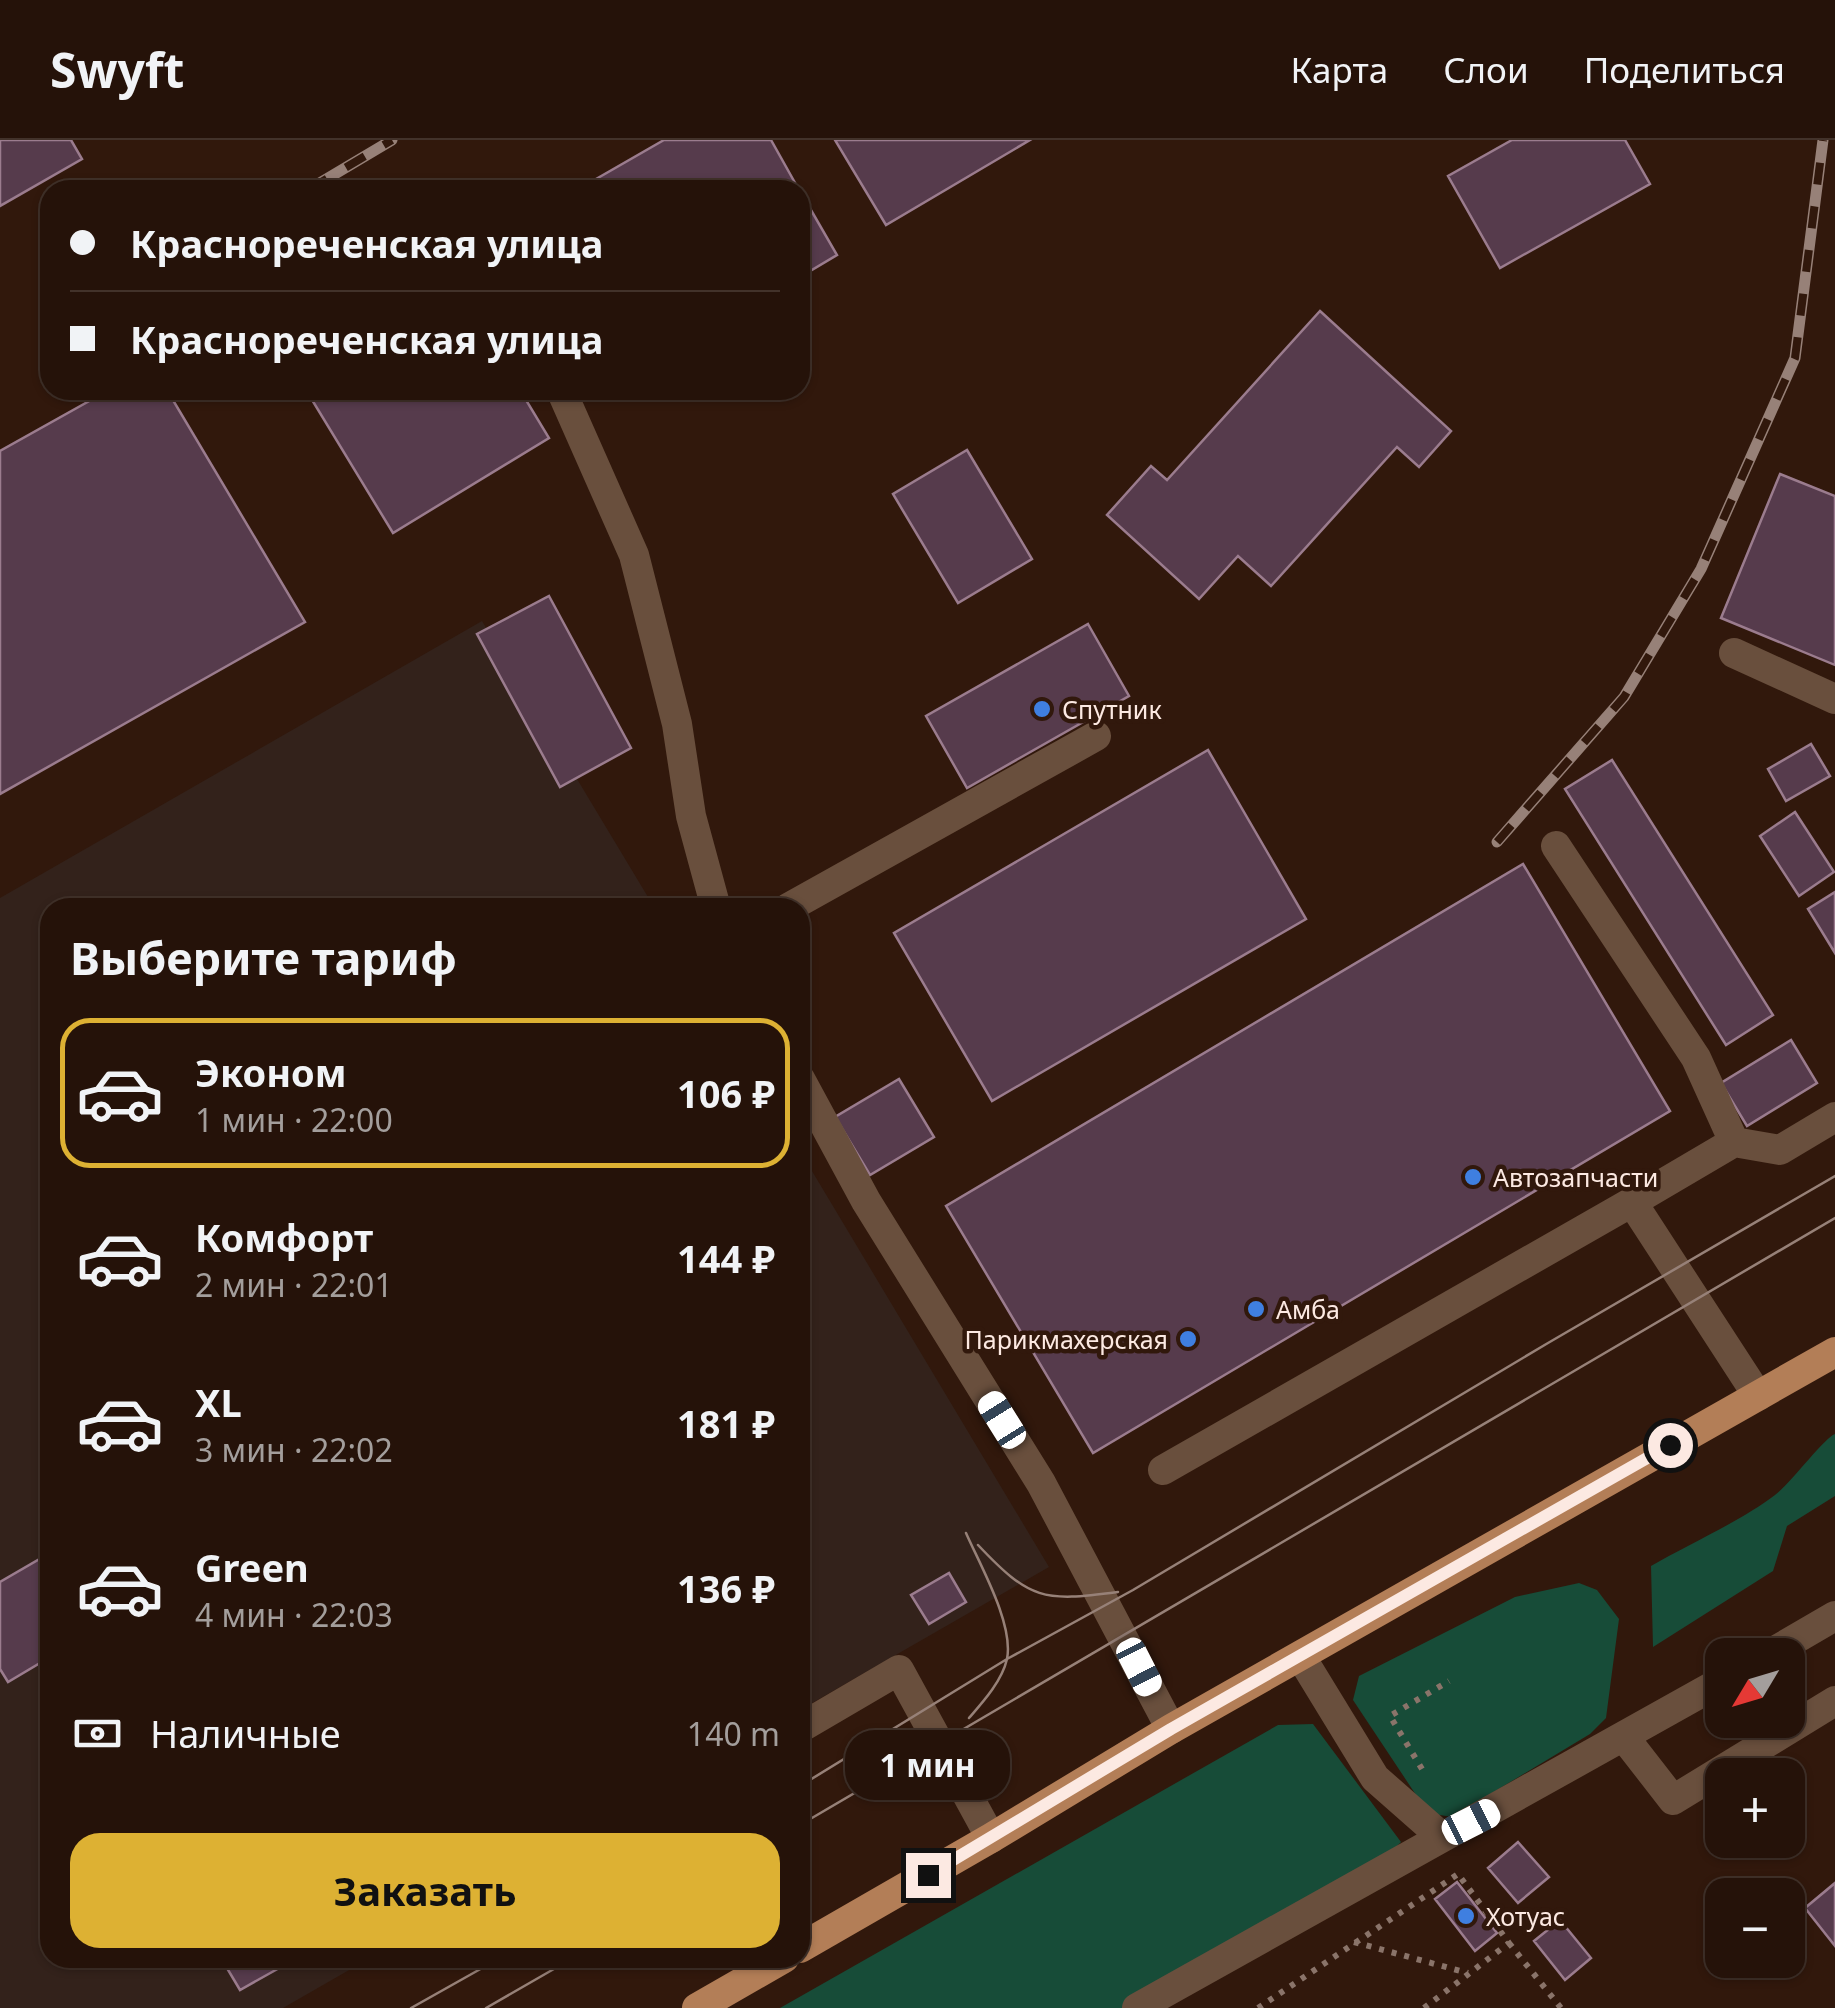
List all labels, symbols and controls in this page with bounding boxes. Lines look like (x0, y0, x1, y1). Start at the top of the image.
text: Swyft (50, 37, 184, 102)
text: Карта (1291, 46, 1388, 93)
text: Слои (1443, 46, 1529, 93)
text: Поделиться (1584, 46, 1785, 93)
text: Краснореченская улица (130, 217, 603, 269)
text: Краснореченская улица (130, 313, 603, 365)
place label: Спутник (1062, 692, 1162, 726)
marker: Спутник (1031, 698, 1053, 720)
text: Выберите тариф (70, 927, 457, 988)
text: Эконом (195, 1046, 347, 1098)
icon: car (75, 1048, 165, 1138)
text: 106 ₽ (677, 1067, 775, 1119)
text: 1 мин · 22:00 (195, 1098, 393, 1141)
place label: Автозапчасти (1493, 1160, 1658, 1194)
marker: Автозапчасти (1462, 1166, 1484, 1188)
text: Комфорт (195, 1211, 373, 1263)
icon: car (75, 1213, 165, 1303)
text: 144 ₽ (677, 1232, 775, 1284)
text: 2 мин · 22:01 (195, 1263, 393, 1306)
place label: Амба (1276, 1292, 1340, 1326)
marker: Амба (1245, 1298, 1267, 1320)
place label: Парикмахерская (964, 1322, 1168, 1356)
marker: Парикмахерская (1177, 1328, 1199, 1350)
text: XL (195, 1376, 242, 1428)
icon: car (75, 1378, 165, 1468)
car (973, 1387, 1031, 1453)
text: 181 ₽ (677, 1397, 775, 1449)
route start (1648, 1423, 1693, 1468)
text: 3 мин · 22:02 (195, 1428, 393, 1471)
text: Green (195, 1541, 309, 1593)
icon: car (75, 1543, 165, 1633)
text: 136 ₽ (677, 1562, 775, 1614)
text: 4 мин · 22:03 (195, 1593, 393, 1636)
car (1112, 1633, 1166, 1701)
north arrow (1705, 1638, 1805, 1738)
map controls (1705, 1638, 1805, 1978)
icon: cash (70, 1706, 125, 1761)
text: Наличные (150, 1707, 341, 1759)
text: 140 m (687, 1712, 780, 1755)
callout: 1 мин (846, 1730, 1010, 1800)
text: 1 мин (880, 1743, 975, 1786)
button: + (1705, 1758, 1805, 1858)
car (1437, 1795, 1505, 1849)
button: Заказать (70, 1833, 780, 1948)
route end (906, 1853, 951, 1898)
button: − (1705, 1878, 1805, 1978)
place label: Хотуас (1486, 1899, 1565, 1933)
marker: Хотуас (1455, 1905, 1477, 1927)

